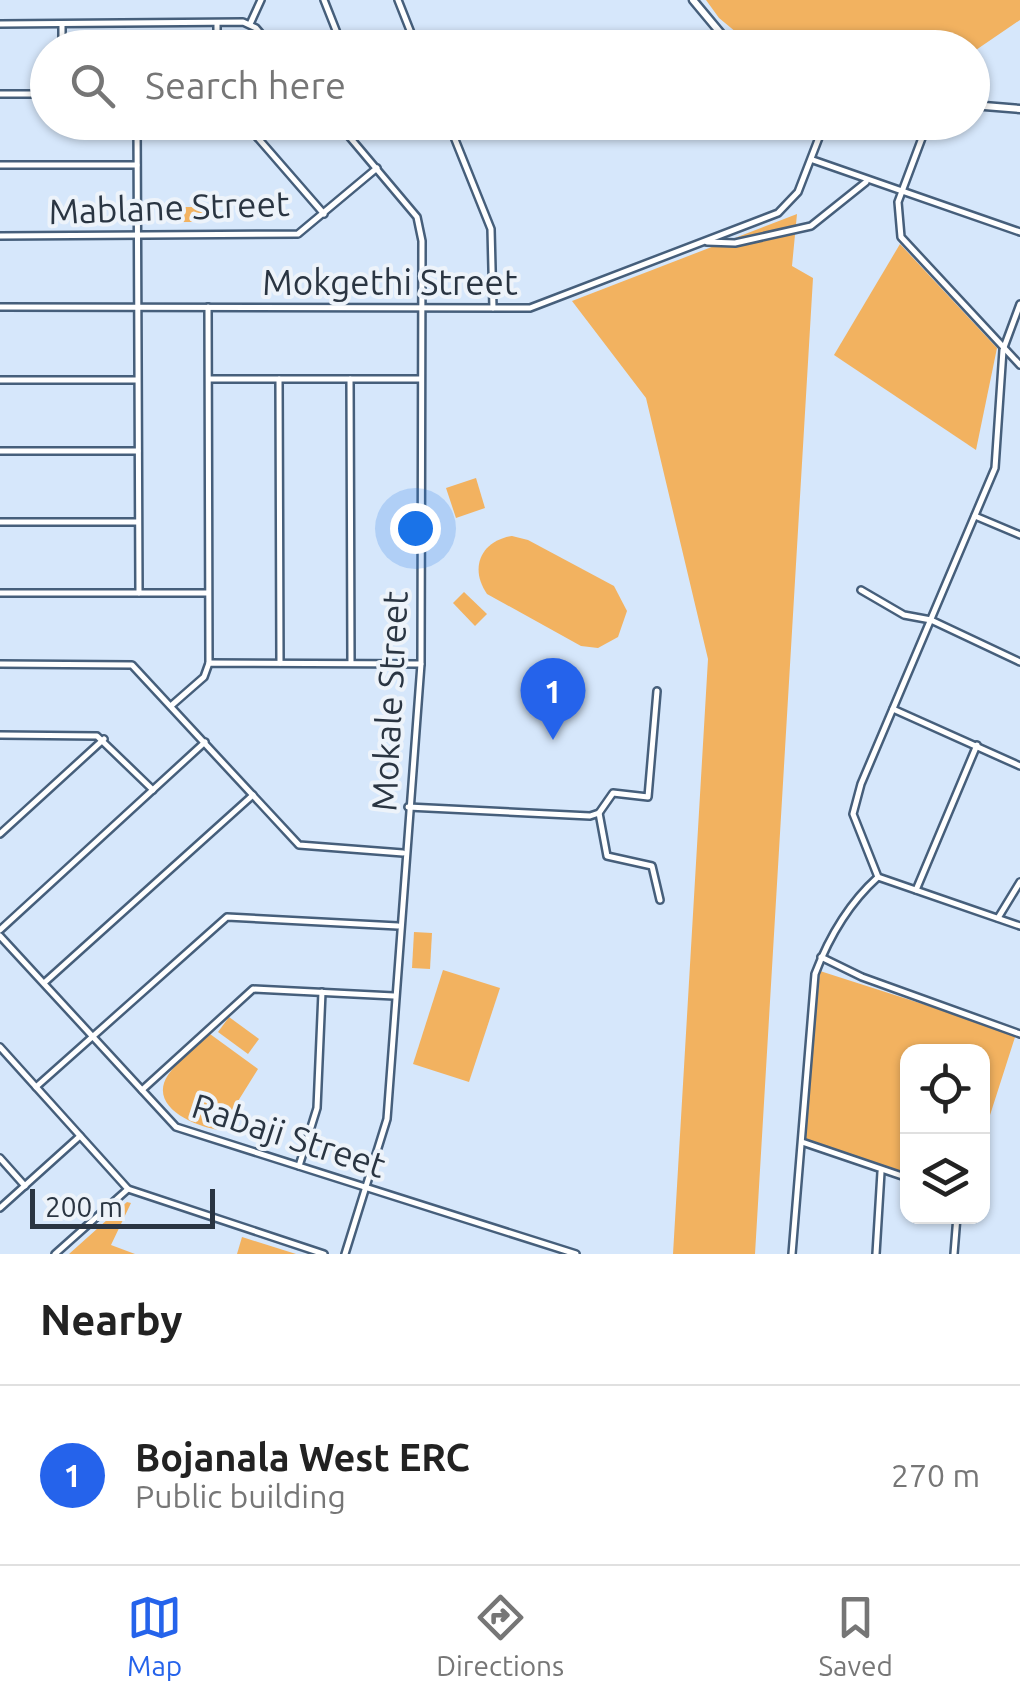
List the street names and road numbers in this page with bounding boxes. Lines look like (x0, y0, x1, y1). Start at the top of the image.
street label: Mablane Street (48, 183, 290, 231)
street label: Mokgethi Street (262, 262, 518, 302)
street label: Mokale Street (363, 589, 415, 812)
street label: Rabaji Street (187, 1085, 391, 1185)

